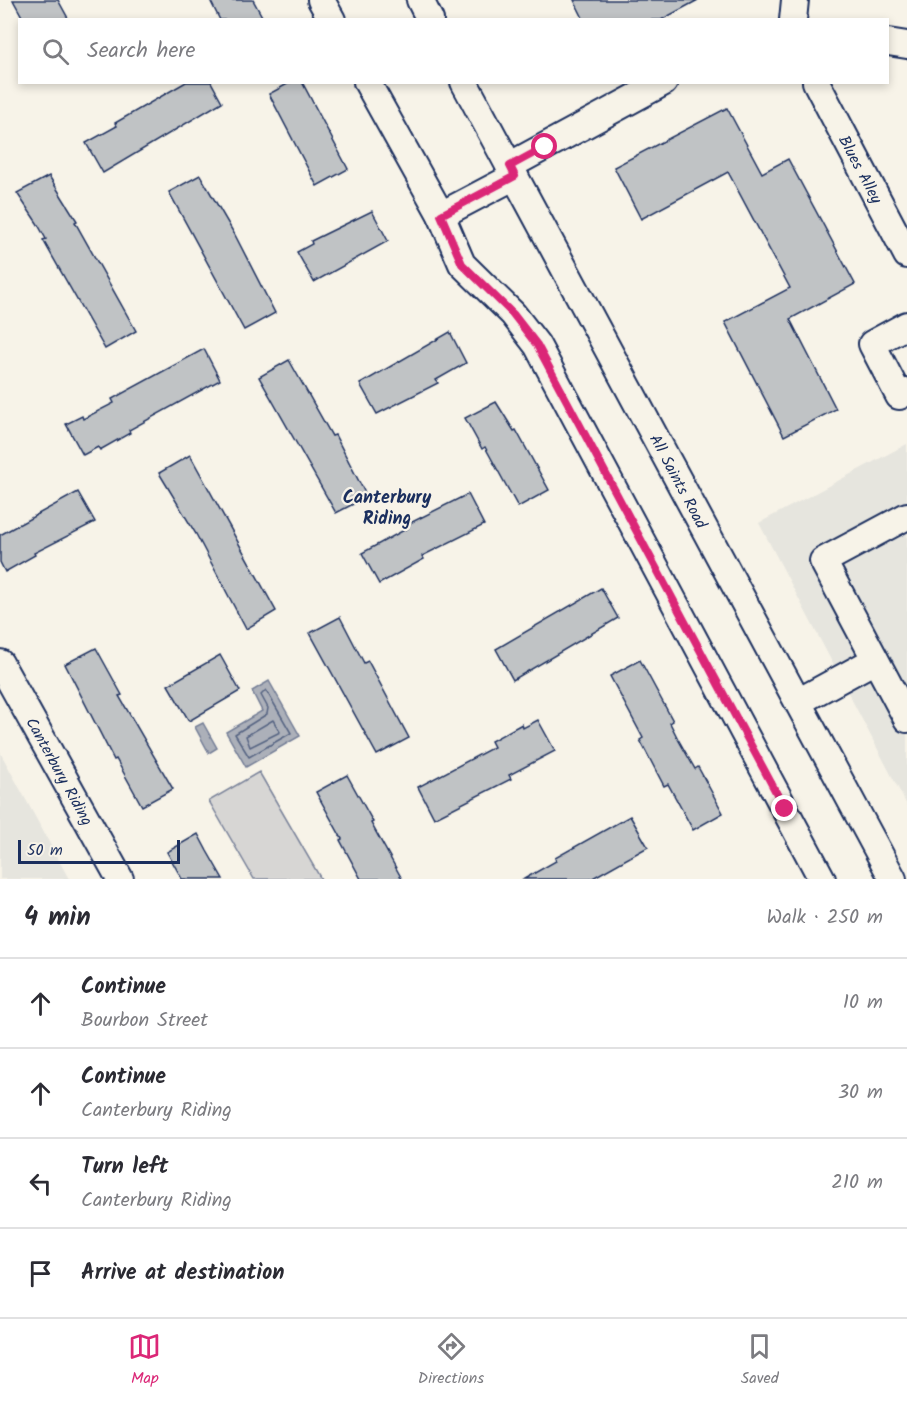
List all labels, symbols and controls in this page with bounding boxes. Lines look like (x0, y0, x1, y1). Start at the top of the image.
search box (18, 18, 889, 84)
text: Search here (87, 34, 195, 69)
icon: search (39, 35, 72, 68)
street label: Blues Alley (831, 131, 888, 209)
route start (531, 133, 557, 159)
street label: All Saints Road (642, 430, 714, 534)
district label: Canterbury Riding (343, 484, 432, 534)
street label: Canterbury Riding (18, 713, 99, 831)
route end (771, 795, 797, 821)
scale bar (18, 837, 180, 864)
text: 50 m (27, 838, 63, 863)
text: 4 min (24, 897, 91, 939)
text: Walk · 250 m (767, 902, 883, 934)
text: Continue (81, 970, 166, 1005)
icon: ahead (24, 987, 57, 1020)
text: 10 m (843, 987, 883, 1019)
text: Bourbon Street (81, 1005, 208, 1037)
text: Continue (81, 1060, 166, 1095)
icon: ahead (24, 1077, 57, 1110)
text: 30 m (838, 1077, 883, 1109)
text: Canterbury Riding (81, 1095, 232, 1127)
text: Turn left (81, 1150, 168, 1185)
icon: left (24, 1167, 57, 1200)
text: 210 m (831, 1167, 883, 1199)
text: Canterbury Riding (81, 1185, 232, 1217)
text: Arrive at destination (81, 1256, 284, 1291)
icon: arrive (24, 1257, 57, 1290)
tab: Map (128, 1330, 161, 1391)
tab: Directions (418, 1330, 484, 1391)
tab: Saved (741, 1330, 779, 1391)

